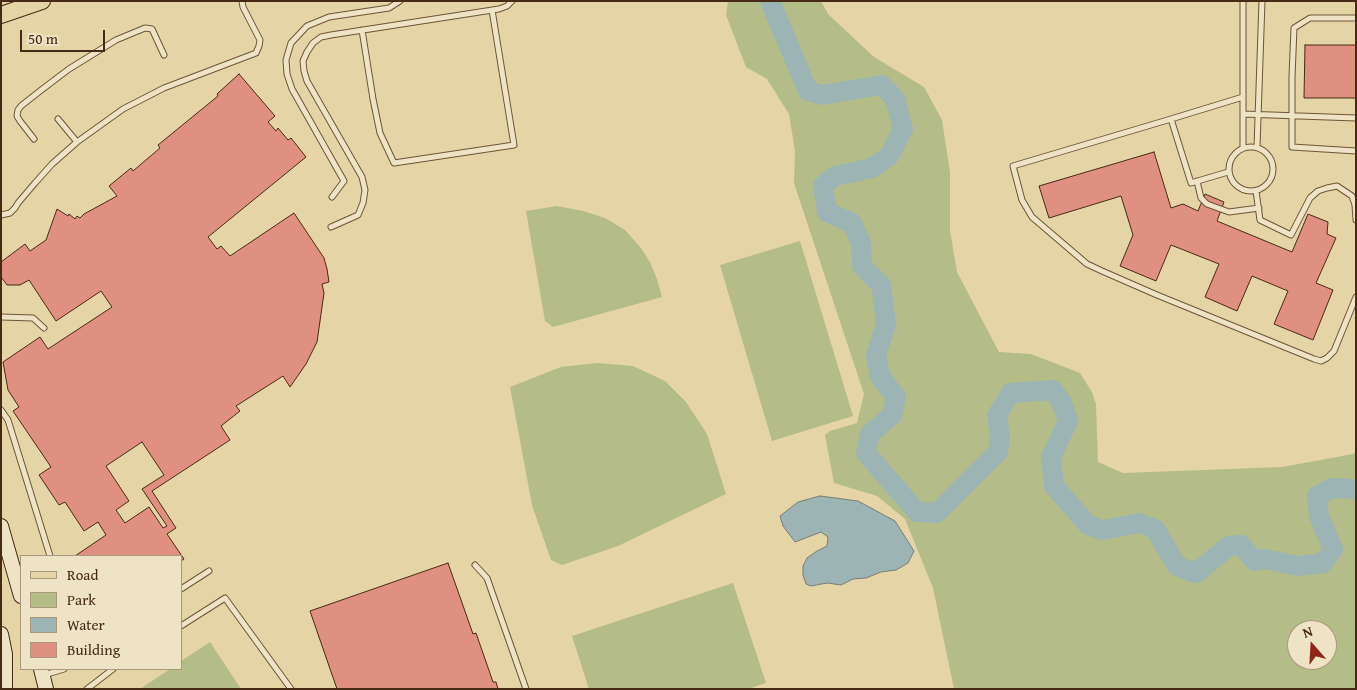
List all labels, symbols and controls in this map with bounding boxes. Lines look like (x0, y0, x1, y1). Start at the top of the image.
scale bar (22, 20, 108, 52)
text: 50 m (28, 28, 58, 49)
legend (20, 555, 182, 670)
text: Road (67, 564, 98, 585)
text: Park (67, 589, 96, 610)
text: Water (67, 614, 105, 635)
north arrow (1287, 620, 1337, 670)
text: N (1300, 621, 1315, 643)
text: Building (67, 639, 120, 660)

